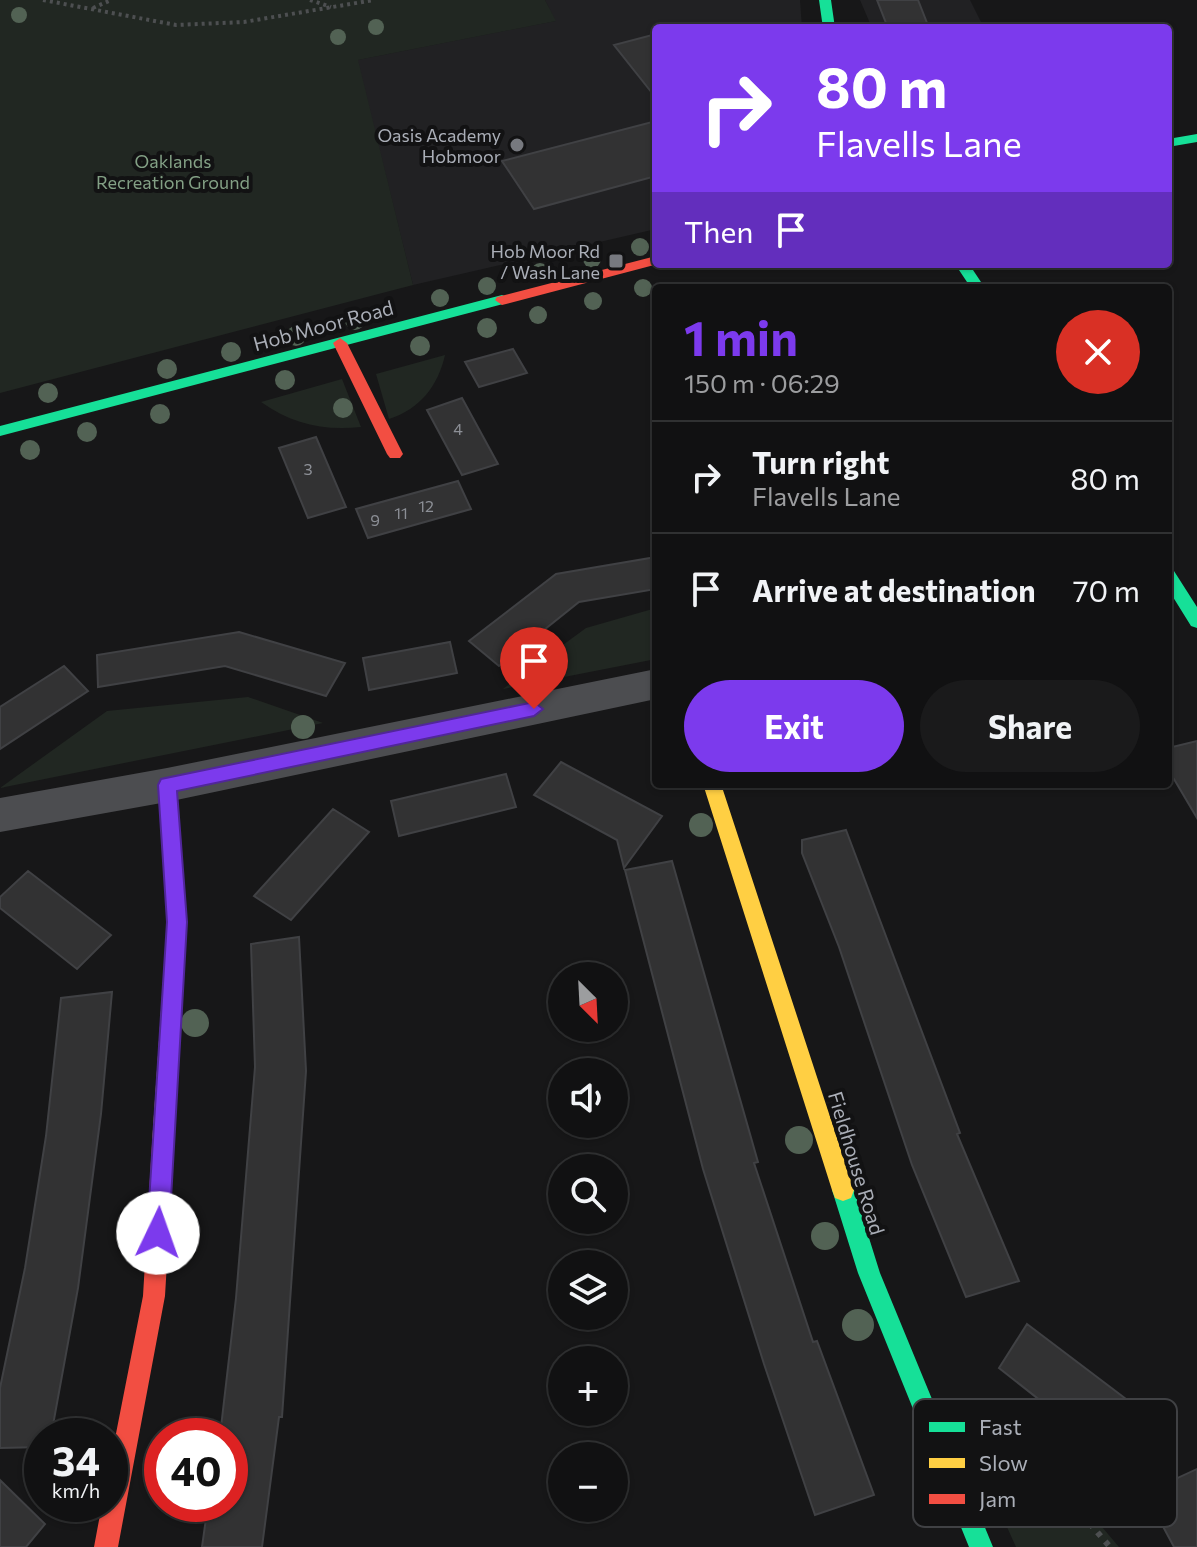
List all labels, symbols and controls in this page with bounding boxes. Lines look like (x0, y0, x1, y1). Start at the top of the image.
text: 80 m (816, 51, 947, 120)
icon: right (684, 56, 788, 160)
text: Flavells Lane (816, 120, 1022, 164)
place label: Oasis Academy Hobmoor (377, 124, 501, 167)
marker: Oasis Academy Hobmoor (508, 136, 526, 154)
park label: Oaklands Recreation Ground (96, 150, 250, 193)
icon: arrive (769, 208, 813, 252)
text: Then (684, 212, 753, 249)
place label: Hob Moor Rd / Wash Lane (490, 240, 600, 283)
marker: Hob Moor Rd / Wash Lane (607, 252, 625, 270)
street label: Hob Moor Road (250, 295, 396, 355)
text: 1 min (684, 307, 798, 366)
button: close (1056, 310, 1140, 394)
text: 150 m · 06:29 (684, 367, 840, 398)
house number: 4 (453, 419, 463, 438)
text: Turn right (752, 443, 889, 480)
icon: right (684, 455, 728, 499)
house number: 3 (303, 459, 313, 478)
text: 80 m (1070, 459, 1140, 496)
text: Flavells Lane (752, 480, 901, 511)
house number: 12 (418, 496, 434, 515)
house number: 11 (394, 503, 408, 522)
house number: 9 (370, 510, 380, 529)
icon: arrive (684, 567, 728, 611)
text: Arrive at destination (752, 571, 1036, 608)
text: 70 m (1073, 571, 1140, 608)
pin (500, 627, 568, 709)
icon: arrive (512, 639, 556, 683)
button: Exit (684, 680, 904, 772)
button: Share (920, 680, 1140, 772)
north arrow (548, 962, 628, 1042)
map controls (548, 962, 628, 1522)
button: sound (548, 1058, 628, 1138)
street label: Fieldhouse Road (824, 1088, 890, 1238)
button: search (548, 1154, 628, 1234)
position arrow (116, 1191, 200, 1275)
button: layers (548, 1250, 628, 1330)
button: + (548, 1346, 628, 1426)
legend (913, 1399, 1177, 1527)
text: Fast (979, 1413, 1022, 1440)
speed limit sign: 40 (144, 1418, 248, 1522)
text: 34 (52, 1435, 100, 1484)
button: − (548, 1442, 628, 1522)
text: Slow (979, 1449, 1028, 1476)
text: km/h (52, 1478, 100, 1502)
text: Jam (979, 1485, 1016, 1512)

